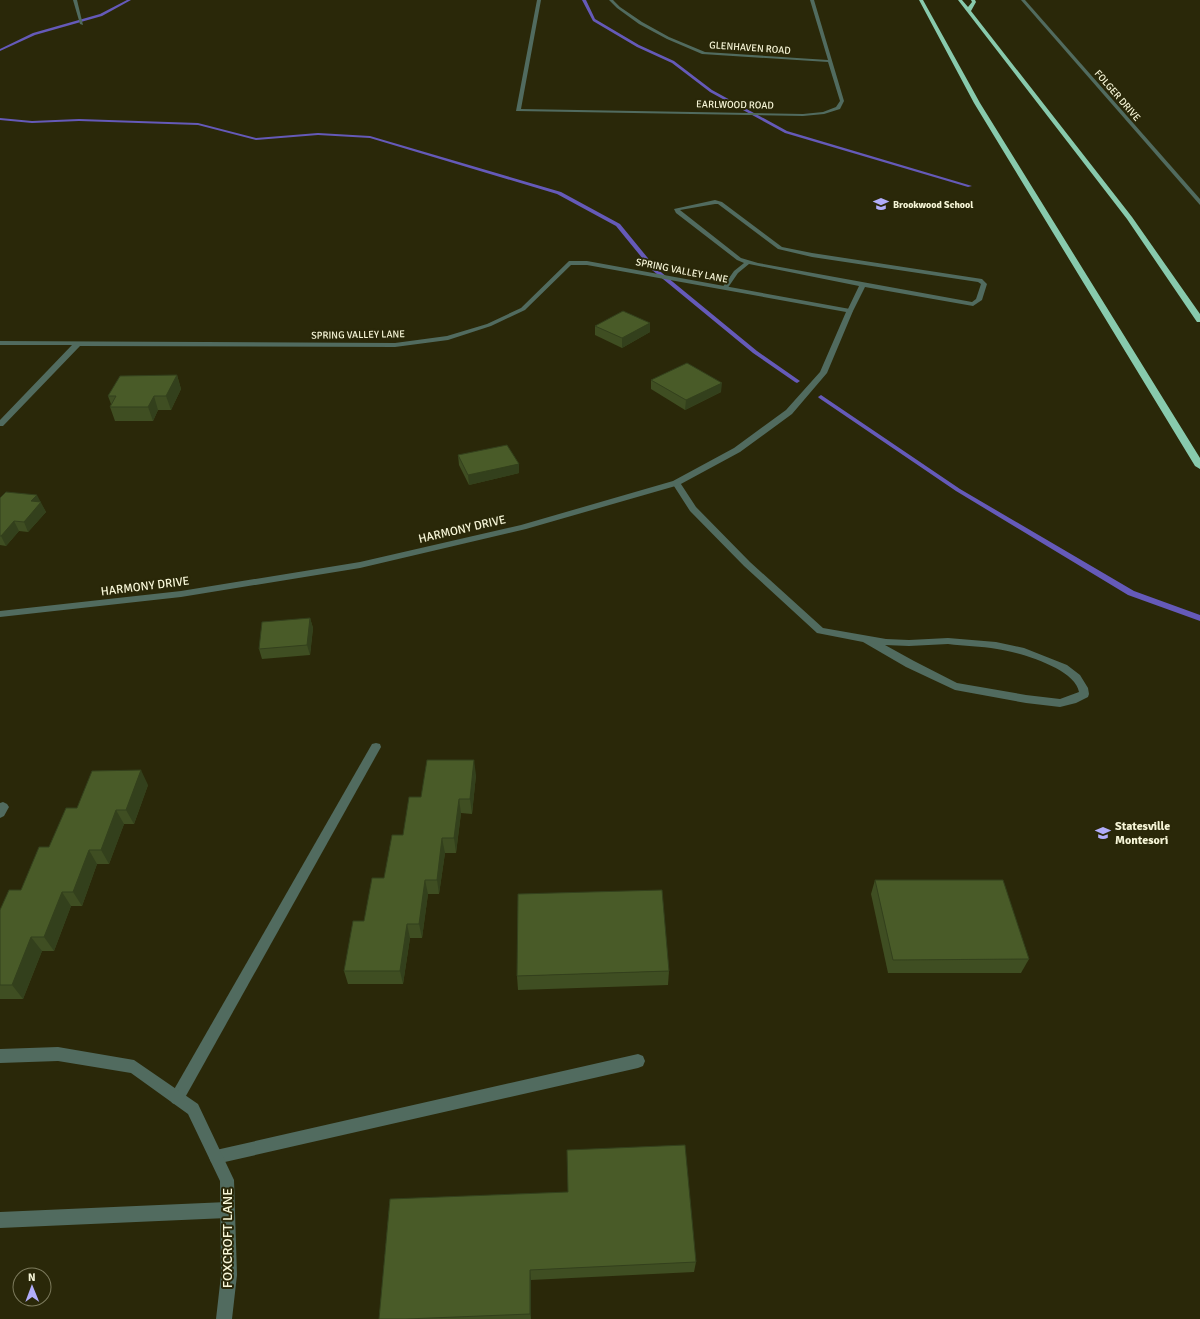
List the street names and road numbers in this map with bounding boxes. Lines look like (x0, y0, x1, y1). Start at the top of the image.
street label: GLENHAVEN ROAD (709, 39, 791, 57)
street label: FOLGER DRIVE (1092, 68, 1143, 124)
street label: EARLWOOD ROAD (696, 98, 774, 112)
street label: SPRING VALLEY LANE (635, 256, 729, 286)
street label: SPRING VALLEY LANE (311, 328, 405, 342)
street label: HARMONY DRIVE (417, 512, 507, 547)
street label: HARMONY DRIVE (100, 574, 190, 599)
street label: FOXCROFT LANE (219, 1188, 236, 1288)

